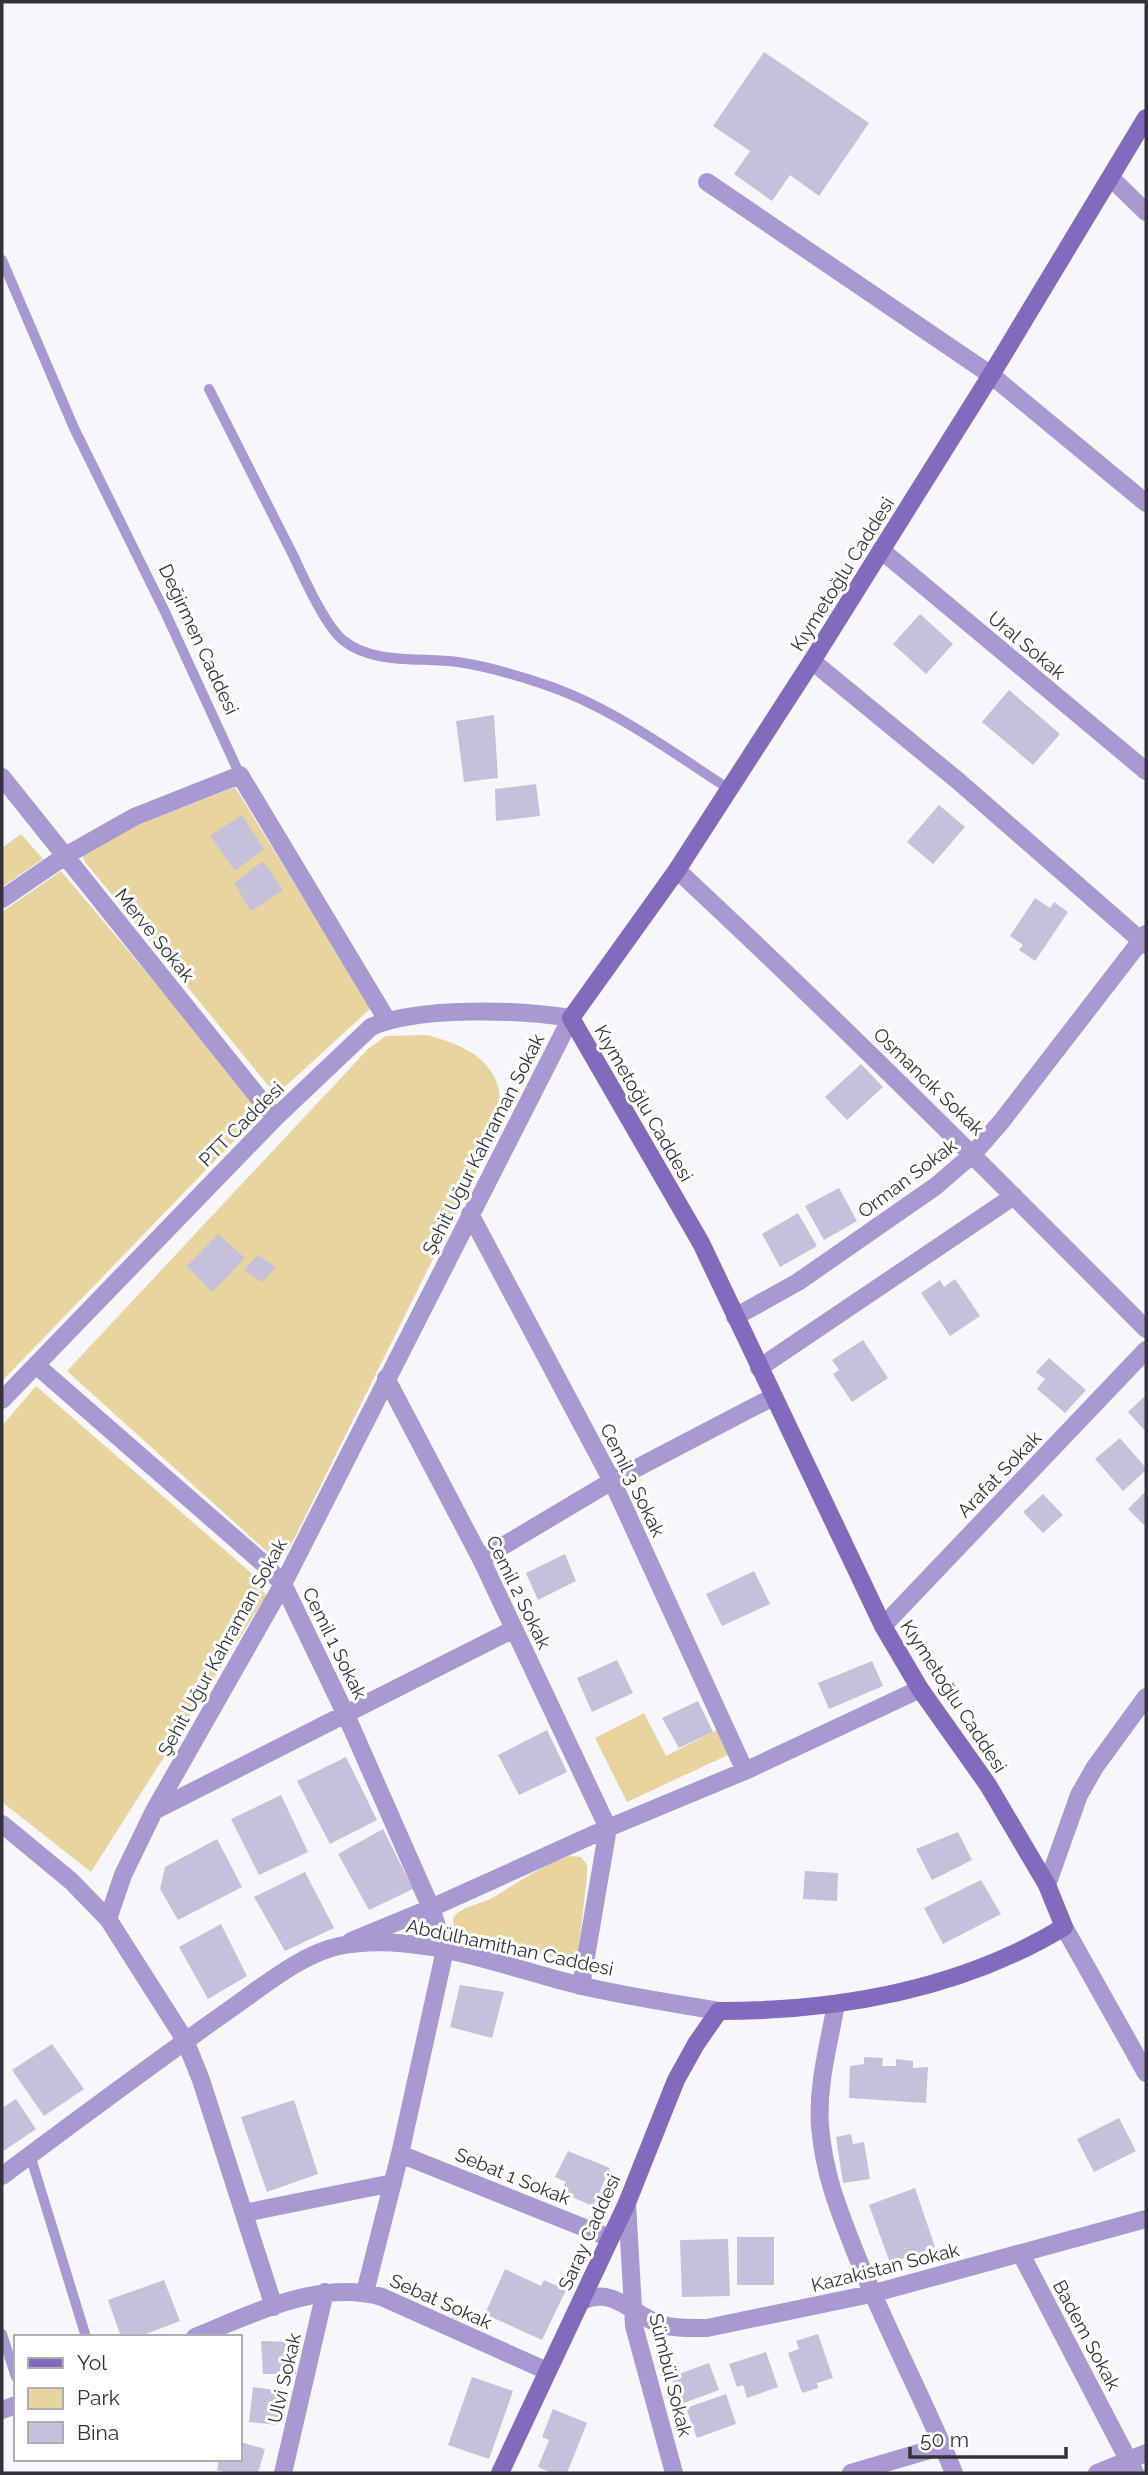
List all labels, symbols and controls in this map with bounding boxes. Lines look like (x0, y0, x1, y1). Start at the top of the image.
street label: Kıymetoğlu Caddesi (786, 493, 898, 655)
street label: Değirmen Caddesi (155, 560, 243, 718)
street label: Ural Sokak (984, 606, 1070, 684)
street label: Merve Sokak (111, 884, 199, 986)
street label: Kıymetoğlu Caddesi (590, 1021, 698, 1185)
street label: Osmancık Sokak (869, 1023, 989, 1139)
street label: Şehit Uğur Kahraman Sokak (418, 1030, 548, 1258)
street label: PTT Caddesi (194, 1077, 288, 1171)
street label: Orman Sokak (853, 1134, 961, 1222)
street label: Cemil 3 Sokak (596, 1420, 670, 1540)
street label: Arafat Sokak (953, 1427, 1045, 1521)
street label: Cemil 2 Sokak (482, 1532, 556, 1652)
street label: Şehit Uğur Kahraman Sokak (153, 1535, 291, 1759)
street label: Cemil 1 Sokak (298, 1584, 372, 1702)
street label: Kıymetoğlu Caddesi (897, 1616, 1011, 1776)
street label: Abdülhamithan Caddesi (404, 1914, 616, 1980)
street label: Sebat 1 Sokak (452, 2143, 574, 2209)
street label: Saray Caddesi (554, 2171, 624, 2293)
street label: Kazakistan Sokak (809, 2238, 961, 2296)
street label: Sebat Sokak (387, 2269, 495, 2333)
street label: Badem Sokak (1049, 2276, 1125, 2394)
street label: Sümbül Sokak (645, 2311, 697, 2439)
street label: Ulvi Sokak (263, 2331, 305, 2425)
legend (14, 2335, 242, 2461)
text: Yol (77, 2350, 107, 2375)
text: Park (77, 2385, 120, 2410)
scale bar (910, 2416, 1066, 2460)
text: Bina (77, 2420, 119, 2445)
text: 50 m (920, 2427, 969, 2452)

